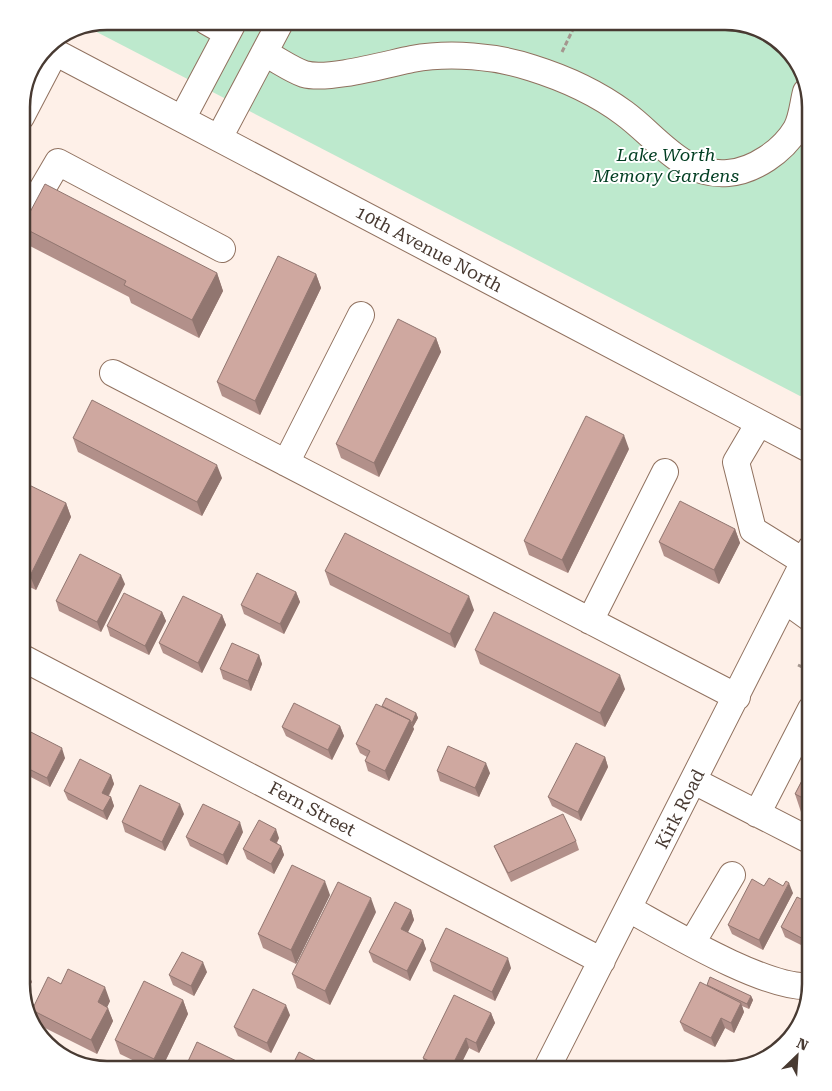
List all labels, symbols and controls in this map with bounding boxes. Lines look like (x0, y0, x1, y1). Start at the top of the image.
park label: Lake Worth Memory Gardens (592, 144, 739, 186)
street label: 10th Avenue North (352, 201, 507, 296)
street label: Kirk Road (651, 765, 709, 852)
street label: Fern Street (265, 777, 359, 840)
north arrow (772, 1031, 822, 1081)
text: N (794, 1035, 811, 1054)

